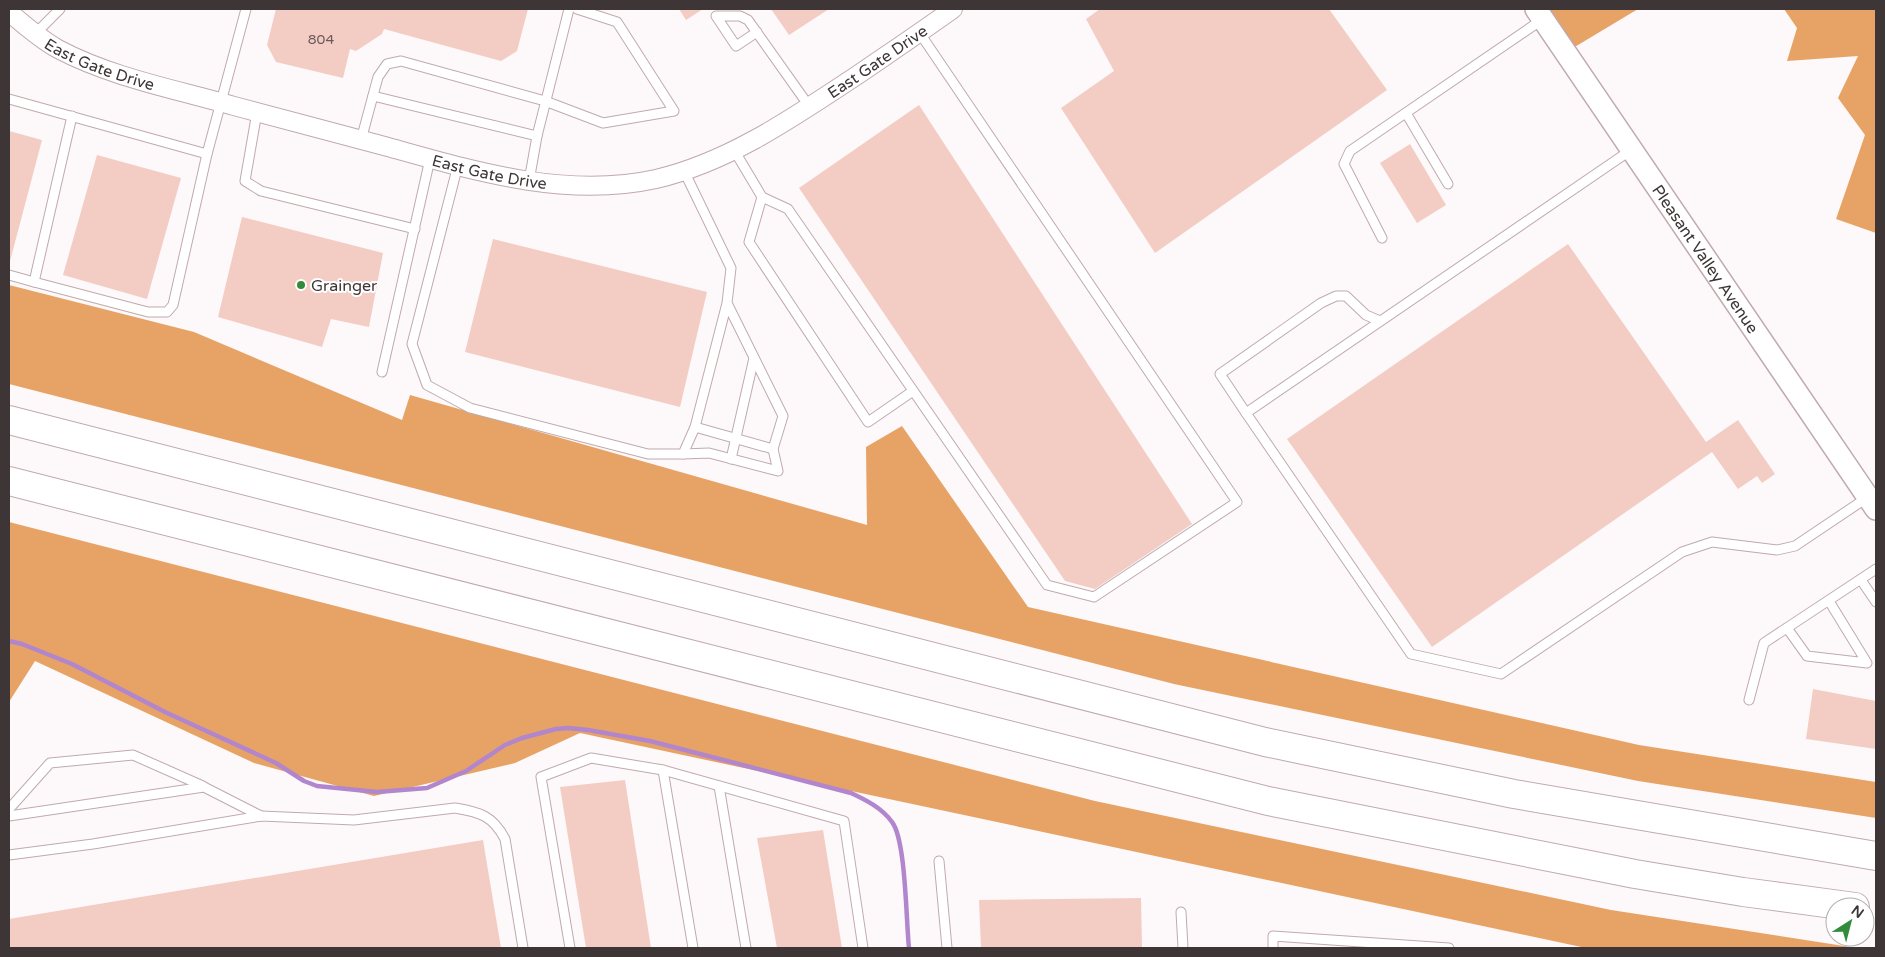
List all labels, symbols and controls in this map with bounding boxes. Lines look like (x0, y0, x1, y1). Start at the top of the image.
street label: East Gate Drive (824, 21, 932, 103)
house number: 804 (308, 31, 334, 48)
street label: East Gate Drive (40, 34, 157, 95)
street label: East Gate Drive (430, 151, 548, 194)
street label: Pleasant Valley Avenue (1647, 181, 1763, 337)
place label: Grainger (311, 276, 378, 296)
marker: Grainger (295, 279, 307, 291)
north arrow (1825, 897, 1875, 947)
text: N (1848, 902, 1867, 922)

